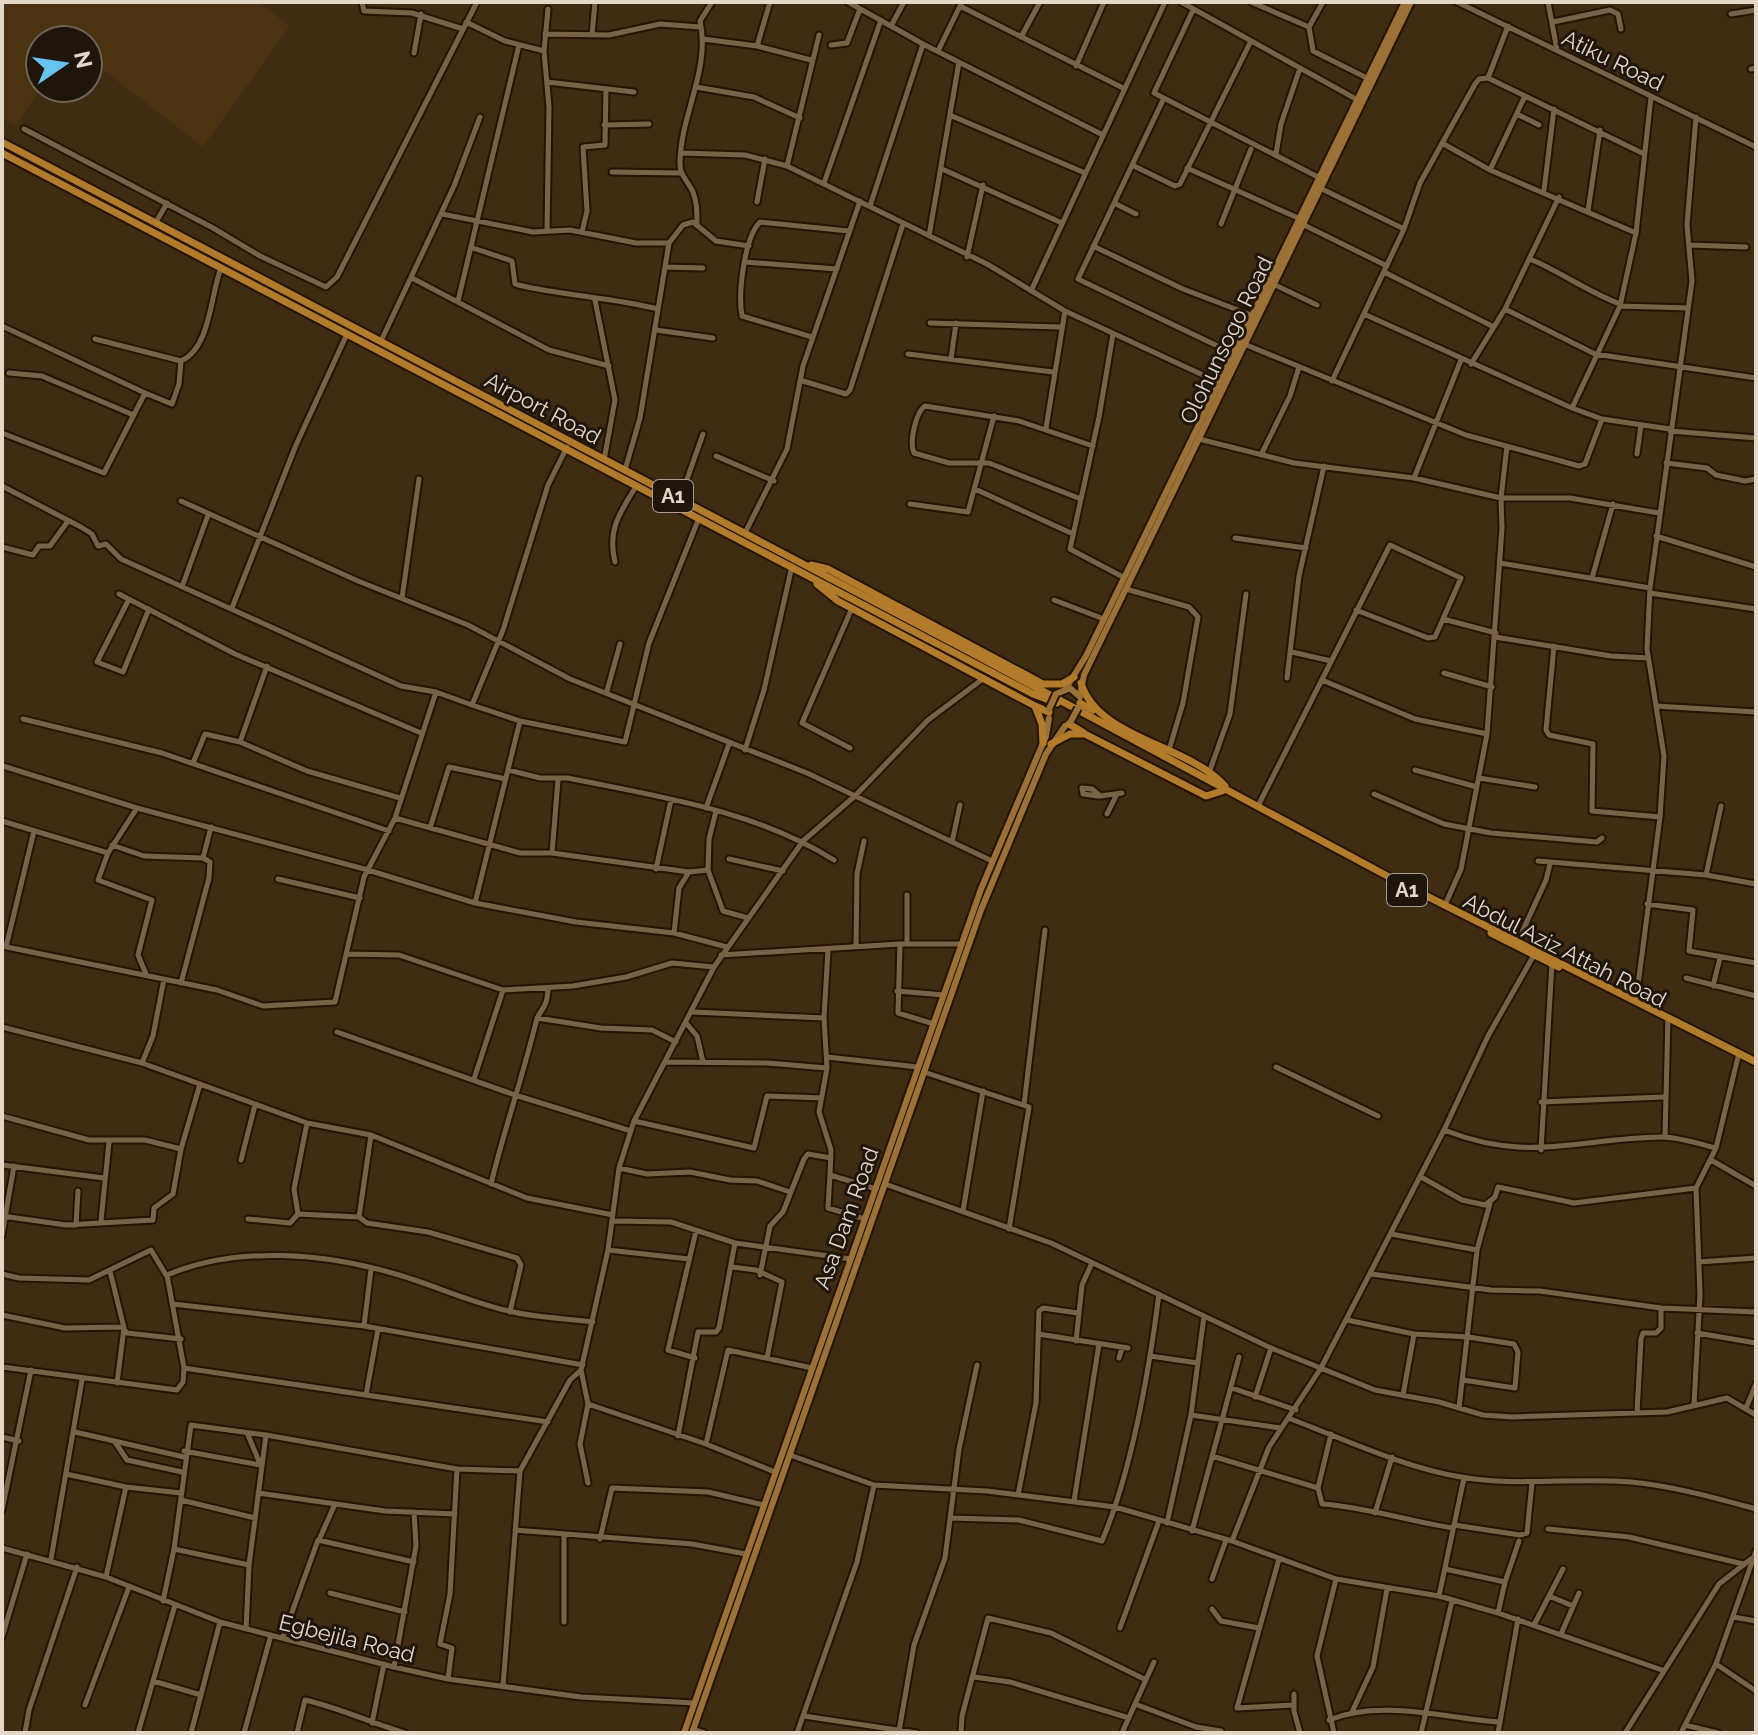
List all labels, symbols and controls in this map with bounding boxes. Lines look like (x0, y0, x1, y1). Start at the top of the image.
north arrow (24, 24, 104, 104)
street label: Atiku Road (1558, 24, 1668, 96)
text: N (69, 48, 98, 71)
street label: Olohunsogo Road (1174, 252, 1278, 428)
street label: Airport Road (481, 367, 605, 449)
road number: A1 (653, 480, 693, 512)
road number: A1 (1387, 874, 1427, 906)
street label: Abdul Aziz Attah Road (1459, 888, 1671, 1012)
street label: Asa Dam Road (808, 1143, 884, 1293)
street label: Egbejila Road (276, 1609, 418, 1667)

